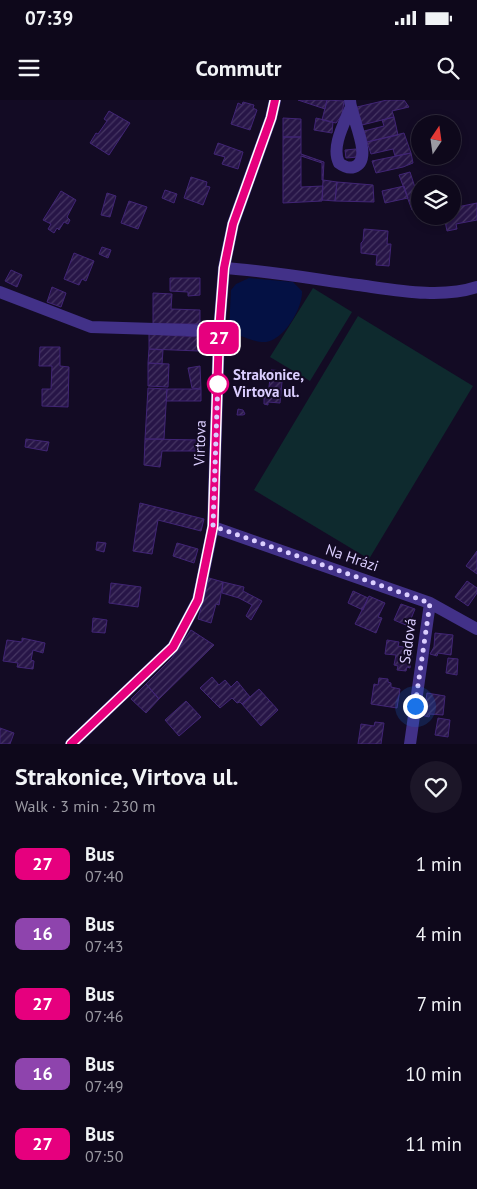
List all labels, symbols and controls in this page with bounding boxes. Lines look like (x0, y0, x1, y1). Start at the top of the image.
text: 07:39 (25, 6, 73, 30)
icon: menu (15, 54, 43, 82)
text: Commutr (196, 54, 281, 82)
icon: search (434, 54, 462, 82)
north arrow (411, 115, 461, 165)
map controls (411, 115, 461, 225)
button: layers (411, 175, 461, 225)
line badge: 27 (196, 322, 242, 354)
text: 27 (209, 326, 229, 349)
place label: Strakonice, Virtova ul. (232, 365, 304, 401)
marker: Strakonice, Virtova ul. (207, 373, 229, 395)
street label: Virtova (189, 420, 210, 467)
street label: Na Hrázi (323, 540, 381, 575)
street label: Sadová (395, 617, 420, 665)
your location (403, 694, 428, 719)
text: Strakonice, Virtova ul. (15, 761, 238, 792)
button: heart (410, 761, 462, 813)
text: Walk · 3 min · 230 m (15, 796, 155, 816)
text: Bus (85, 842, 114, 866)
text: 27 (32, 852, 53, 875)
text: 1 min (416, 852, 462, 876)
text: 07:40 (85, 866, 123, 886)
text: Bus (85, 912, 114, 936)
text: 16 (32, 922, 53, 945)
text: 4 min (416, 922, 462, 946)
text: 07:43 (85, 936, 123, 956)
text: Bus (85, 982, 114, 1006)
text: 27 (32, 992, 53, 1015)
text: 7 min (417, 992, 462, 1016)
text: 07:46 (85, 1006, 123, 1026)
text: Bus (85, 1052, 114, 1076)
text: 16 (32, 1062, 53, 1085)
text: 10 min (405, 1062, 462, 1086)
text: 07:49 (85, 1076, 123, 1096)
text: Bus (85, 1122, 114, 1146)
text: 27 (32, 1132, 53, 1155)
text: 11 min (405, 1132, 462, 1156)
text: 07:50 (85, 1146, 123, 1166)

